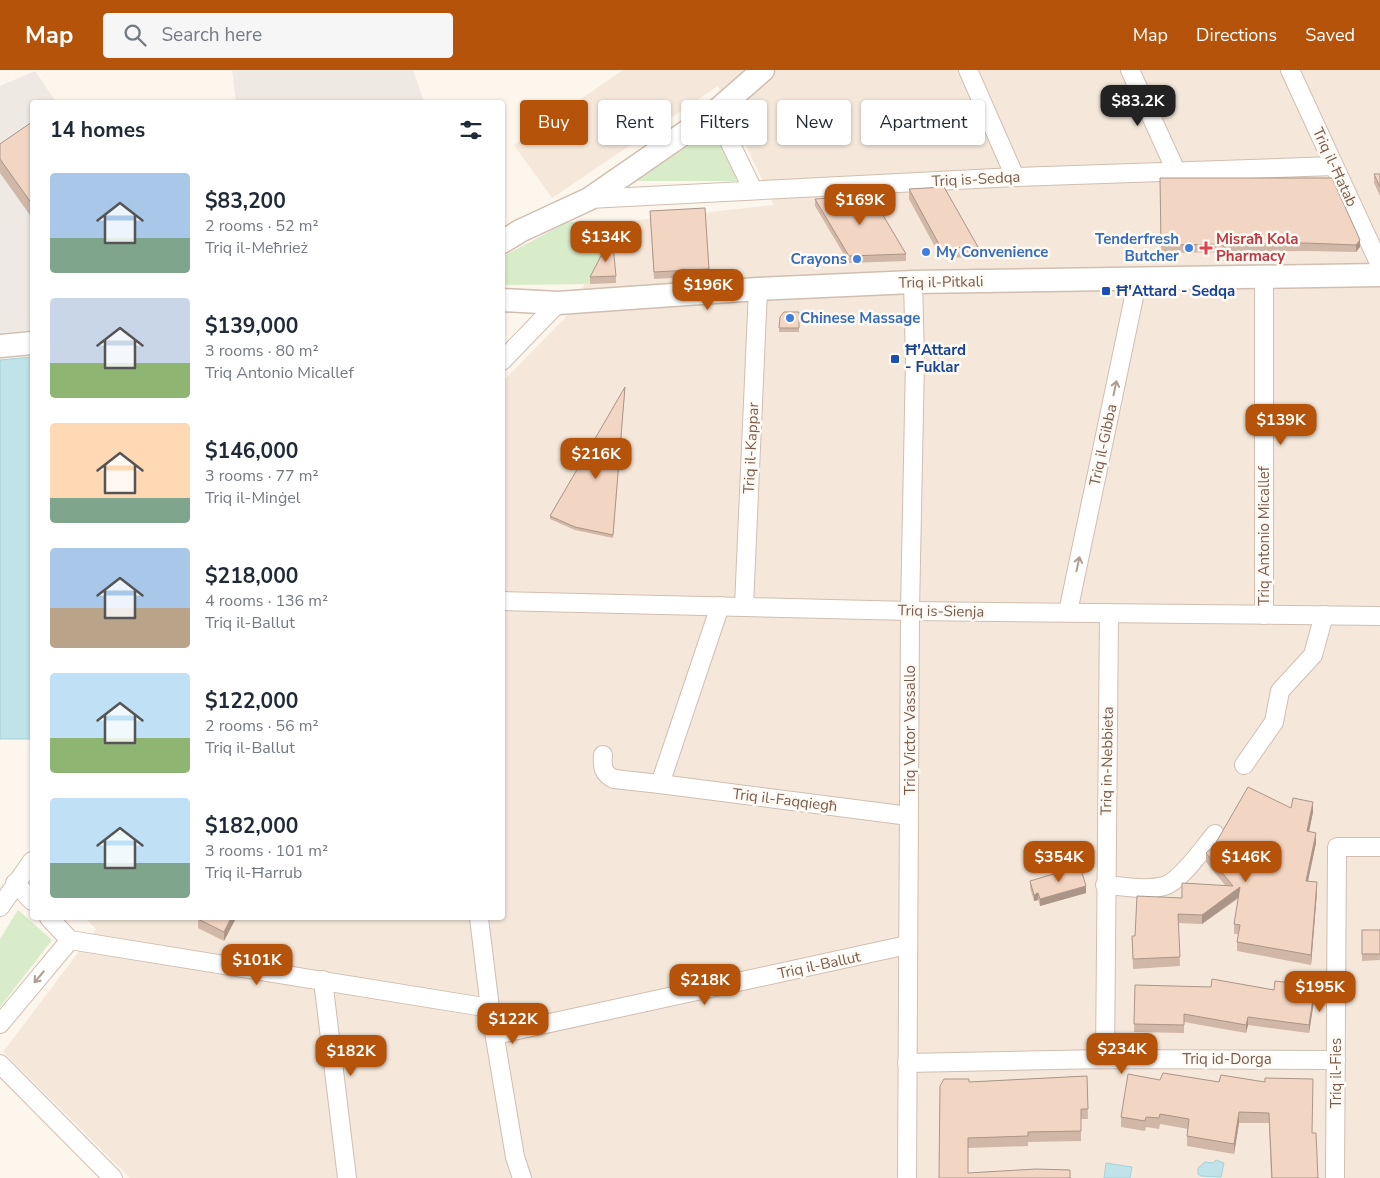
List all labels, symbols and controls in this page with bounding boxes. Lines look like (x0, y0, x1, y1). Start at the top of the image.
search box (103, 13, 453, 58)
text: Map (25, 19, 73, 51)
icon: search (121, 21, 149, 49)
text: Search here (161, 22, 262, 48)
text: Map (1133, 23, 1168, 47)
text: Directions (1196, 23, 1277, 47)
text: Saved (1305, 23, 1355, 47)
pin: $83.2K (1097, 85, 1179, 127)
text: $83.2K (1112, 90, 1165, 112)
chip: Buy (520, 100, 588, 145)
chip: Rent (598, 100, 671, 145)
chip: Filters (681, 100, 767, 145)
chip: New (777, 100, 851, 145)
chip: Apartment (861, 100, 985, 145)
text: 14 homes (50, 116, 145, 144)
icon: filters (457, 116, 485, 144)
street label: Triq il-Ħatab (1308, 124, 1362, 210)
street label: Triq is-Sedqa (931, 167, 1021, 191)
pin: $169K (825, 184, 895, 226)
text: $83,200 (205, 187, 286, 215)
text: $169K (835, 189, 885, 211)
icon: home (90, 193, 150, 253)
text: 2 rooms · 52 m² (205, 215, 318, 237)
pin: $134K (571, 220, 641, 263)
text: $134K (581, 226, 631, 248)
place label: Tenderfresh Butcher (1095, 229, 1179, 266)
place label: Misraħ Kola Pharmacy (1216, 229, 1298, 266)
text: Triq il-Meħrież (205, 237, 308, 259)
place label: My Convenience (936, 242, 1048, 262)
marker: Tenderfresh Butcher (1183, 242, 1195, 254)
marker: Misraħ Kola Pharmacy (1200, 242, 1212, 254)
marker: My Convenience (920, 246, 932, 258)
place label: Crayons (790, 249, 847, 269)
marker: Crayons (851, 253, 863, 265)
pin: $196K (673, 268, 743, 311)
street label: Triq il-Pitkali (898, 271, 984, 293)
text: $196K (683, 274, 733, 296)
place label: Ħ'Attard - Sedqa (1116, 281, 1235, 301)
marker: Ħ'Attard - Sedqa (1100, 285, 1112, 297)
place label: Chinese Massage (800, 308, 920, 328)
text: $139,000 (205, 312, 298, 340)
marker: Chinese Massage (784, 312, 796, 324)
icon: home (90, 318, 150, 378)
text: 3 rooms · 80 m² (205, 340, 318, 362)
place label: Ħ'Attard - Fuklar (905, 340, 966, 377)
marker: Ħ'Attard - Fuklar (889, 353, 901, 365)
text: Triq Antonio Micallef (205, 362, 354, 384)
one-way arrow (1110, 381, 1120, 397)
street label: Triq il-Kappar (739, 401, 763, 494)
street label: Triq il-Gibba (1085, 402, 1121, 488)
pin: $139K (1246, 404, 1316, 446)
text: $139K (1256, 409, 1306, 431)
text: $146,000 (205, 437, 298, 465)
pin: $216K (561, 438, 631, 480)
icon: home (90, 443, 150, 503)
text: $216K (571, 443, 621, 465)
text: 3 rooms · 77 m² (205, 465, 318, 487)
street label: Triq Antonio Micallef (1254, 465, 1274, 606)
text: Triq il-Minġel (205, 487, 301, 509)
one-way arrow (1073, 557, 1083, 573)
text: $218,000 (205, 562, 298, 590)
icon: home (90, 568, 150, 628)
text: 4 rooms · 136 m² (205, 590, 328, 612)
street label: Triq is-Sienja (897, 600, 985, 622)
text: Triq il-Ballut (205, 612, 295, 634)
street label: Triq Victor Vassallo (900, 665, 920, 795)
text: $122,000 (205, 687, 298, 715)
icon: home (90, 693, 150, 753)
street label: Triq in-Nebbieta (1096, 706, 1118, 816)
text: 2 rooms · 56 m² (205, 715, 318, 737)
text: Triq il-Ballut (205, 737, 295, 759)
street label: Triq il-Faqqiegħ (731, 784, 839, 816)
text: $182,000 (205, 812, 298, 840)
icon: home (90, 818, 150, 878)
text: 3 rooms · 101 m² (205, 840, 328, 862)
pin: $354K (1024, 840, 1094, 883)
pin: $146K (1211, 840, 1281, 883)
text: $354K (1034, 846, 1084, 868)
text: $146K (1221, 846, 1271, 868)
text: Triq il-Ħarrub (205, 862, 302, 884)
pin: $101K (222, 944, 292, 986)
street label: Triq il-Ballut (776, 946, 863, 984)
text: $101K (232, 949, 282, 971)
pin: $218K (670, 964, 740, 1006)
text: $218K (680, 969, 730, 991)
one-way arrow (34, 970, 45, 983)
pin: $195K (1285, 970, 1355, 1013)
text: $195K (1295, 976, 1345, 998)
pin: $122K (478, 1002, 548, 1045)
text: $122K (488, 1008, 538, 1030)
pin: $234K (1087, 1032, 1157, 1075)
pin: $182K (316, 1034, 386, 1077)
text: $234K (1097, 1038, 1147, 1060)
street label: Triq il-Fies (1326, 1038, 1346, 1108)
text: $182K (326, 1040, 376, 1062)
street label: Triq id-Dorga (1182, 1049, 1272, 1069)

